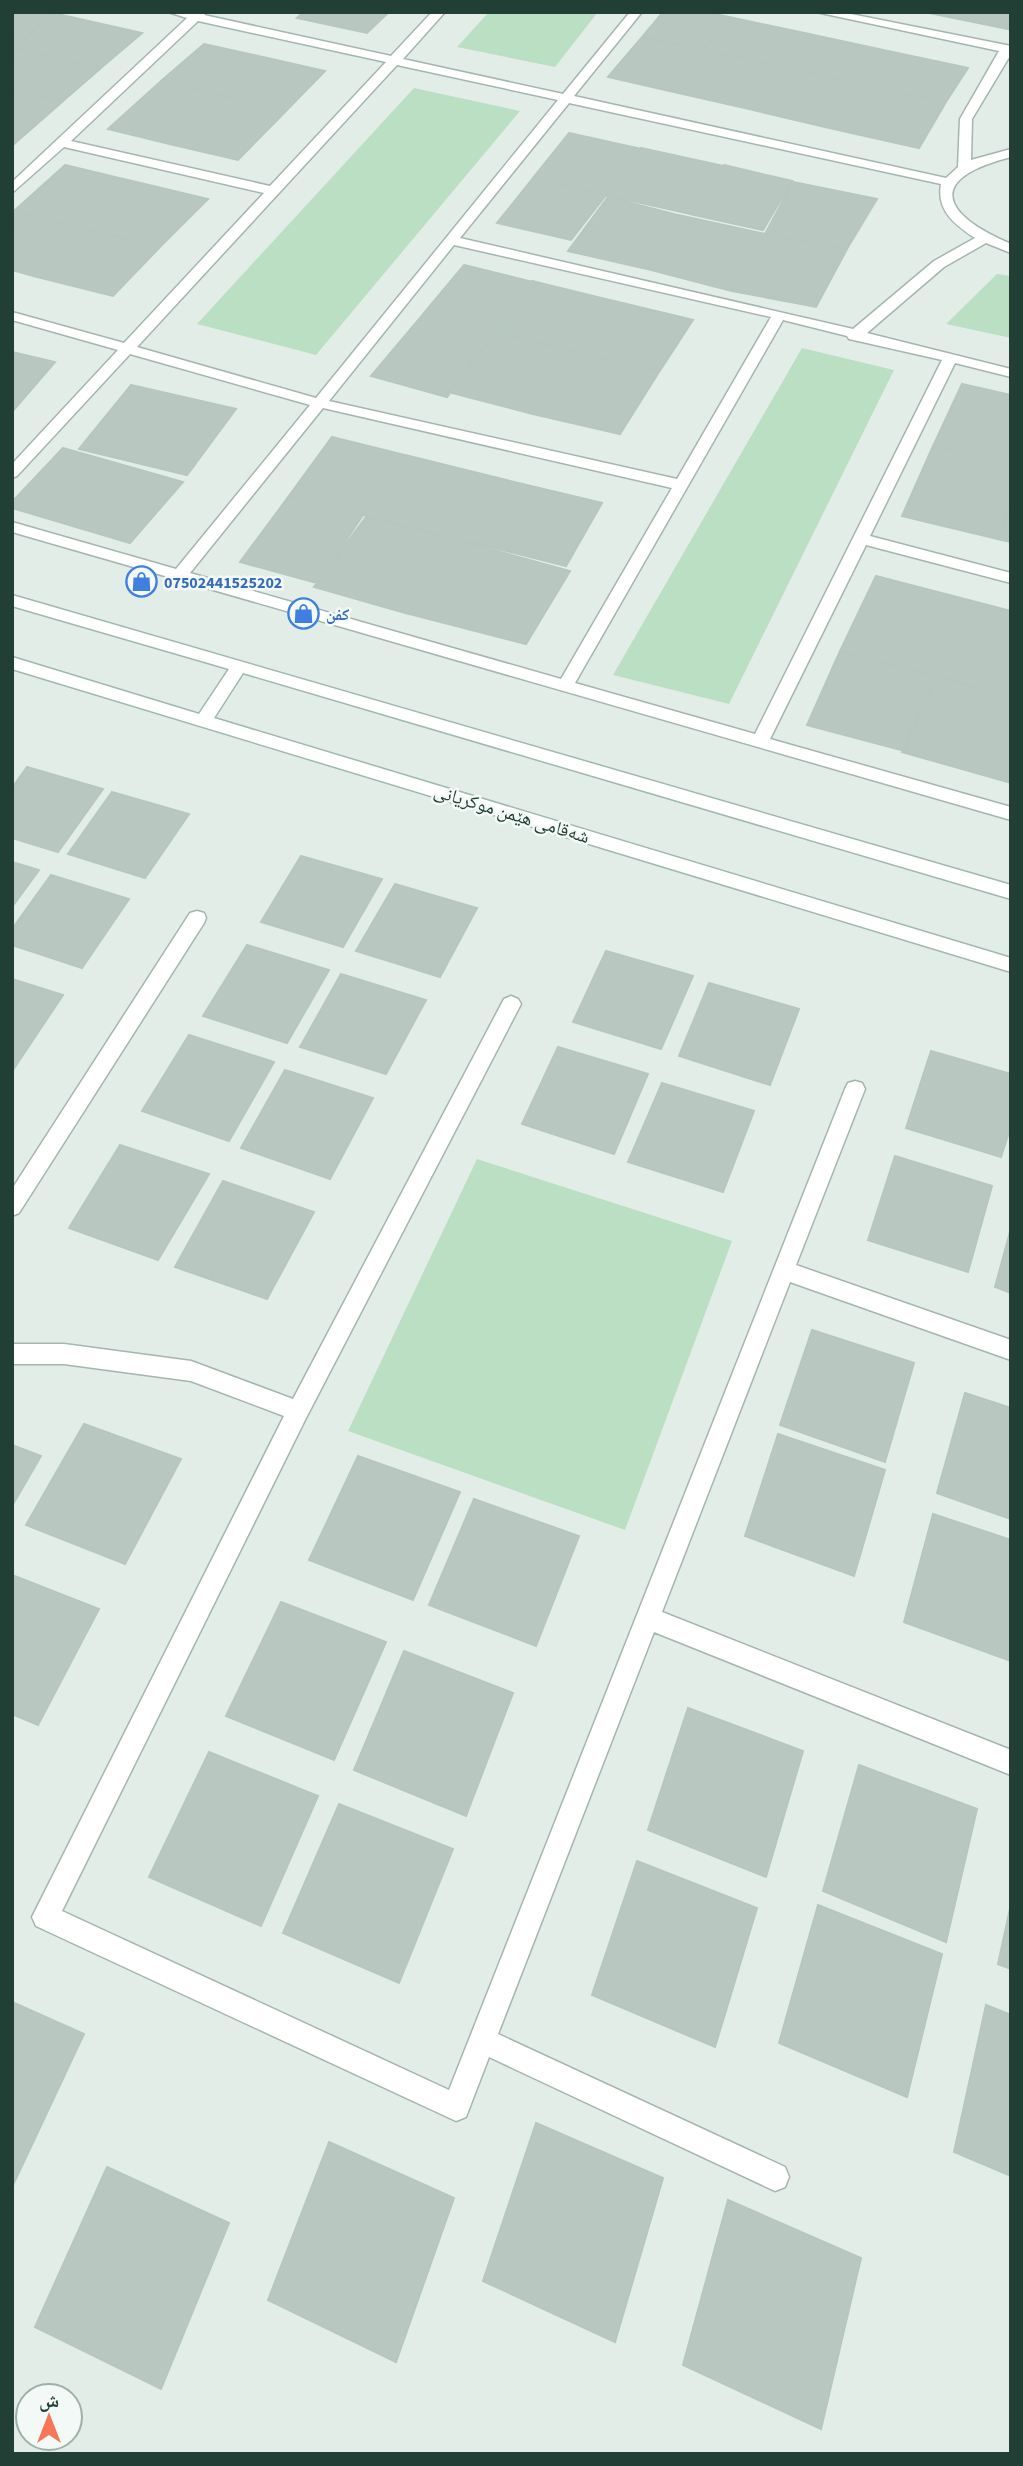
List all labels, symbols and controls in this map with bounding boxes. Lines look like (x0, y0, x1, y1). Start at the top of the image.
shop icon: 07502441525202 (124, 565, 158, 599)
place label: 07502441525202 (164, 572, 282, 594)
shop icon: كفن (286, 597, 320, 631)
place label: كفن (326, 604, 349, 626)
street label: شەقامی هێمن موکریانی (430, 778, 593, 851)
north arrow (14, 2382, 84, 2452)
text: ش (39, 2388, 59, 2415)

